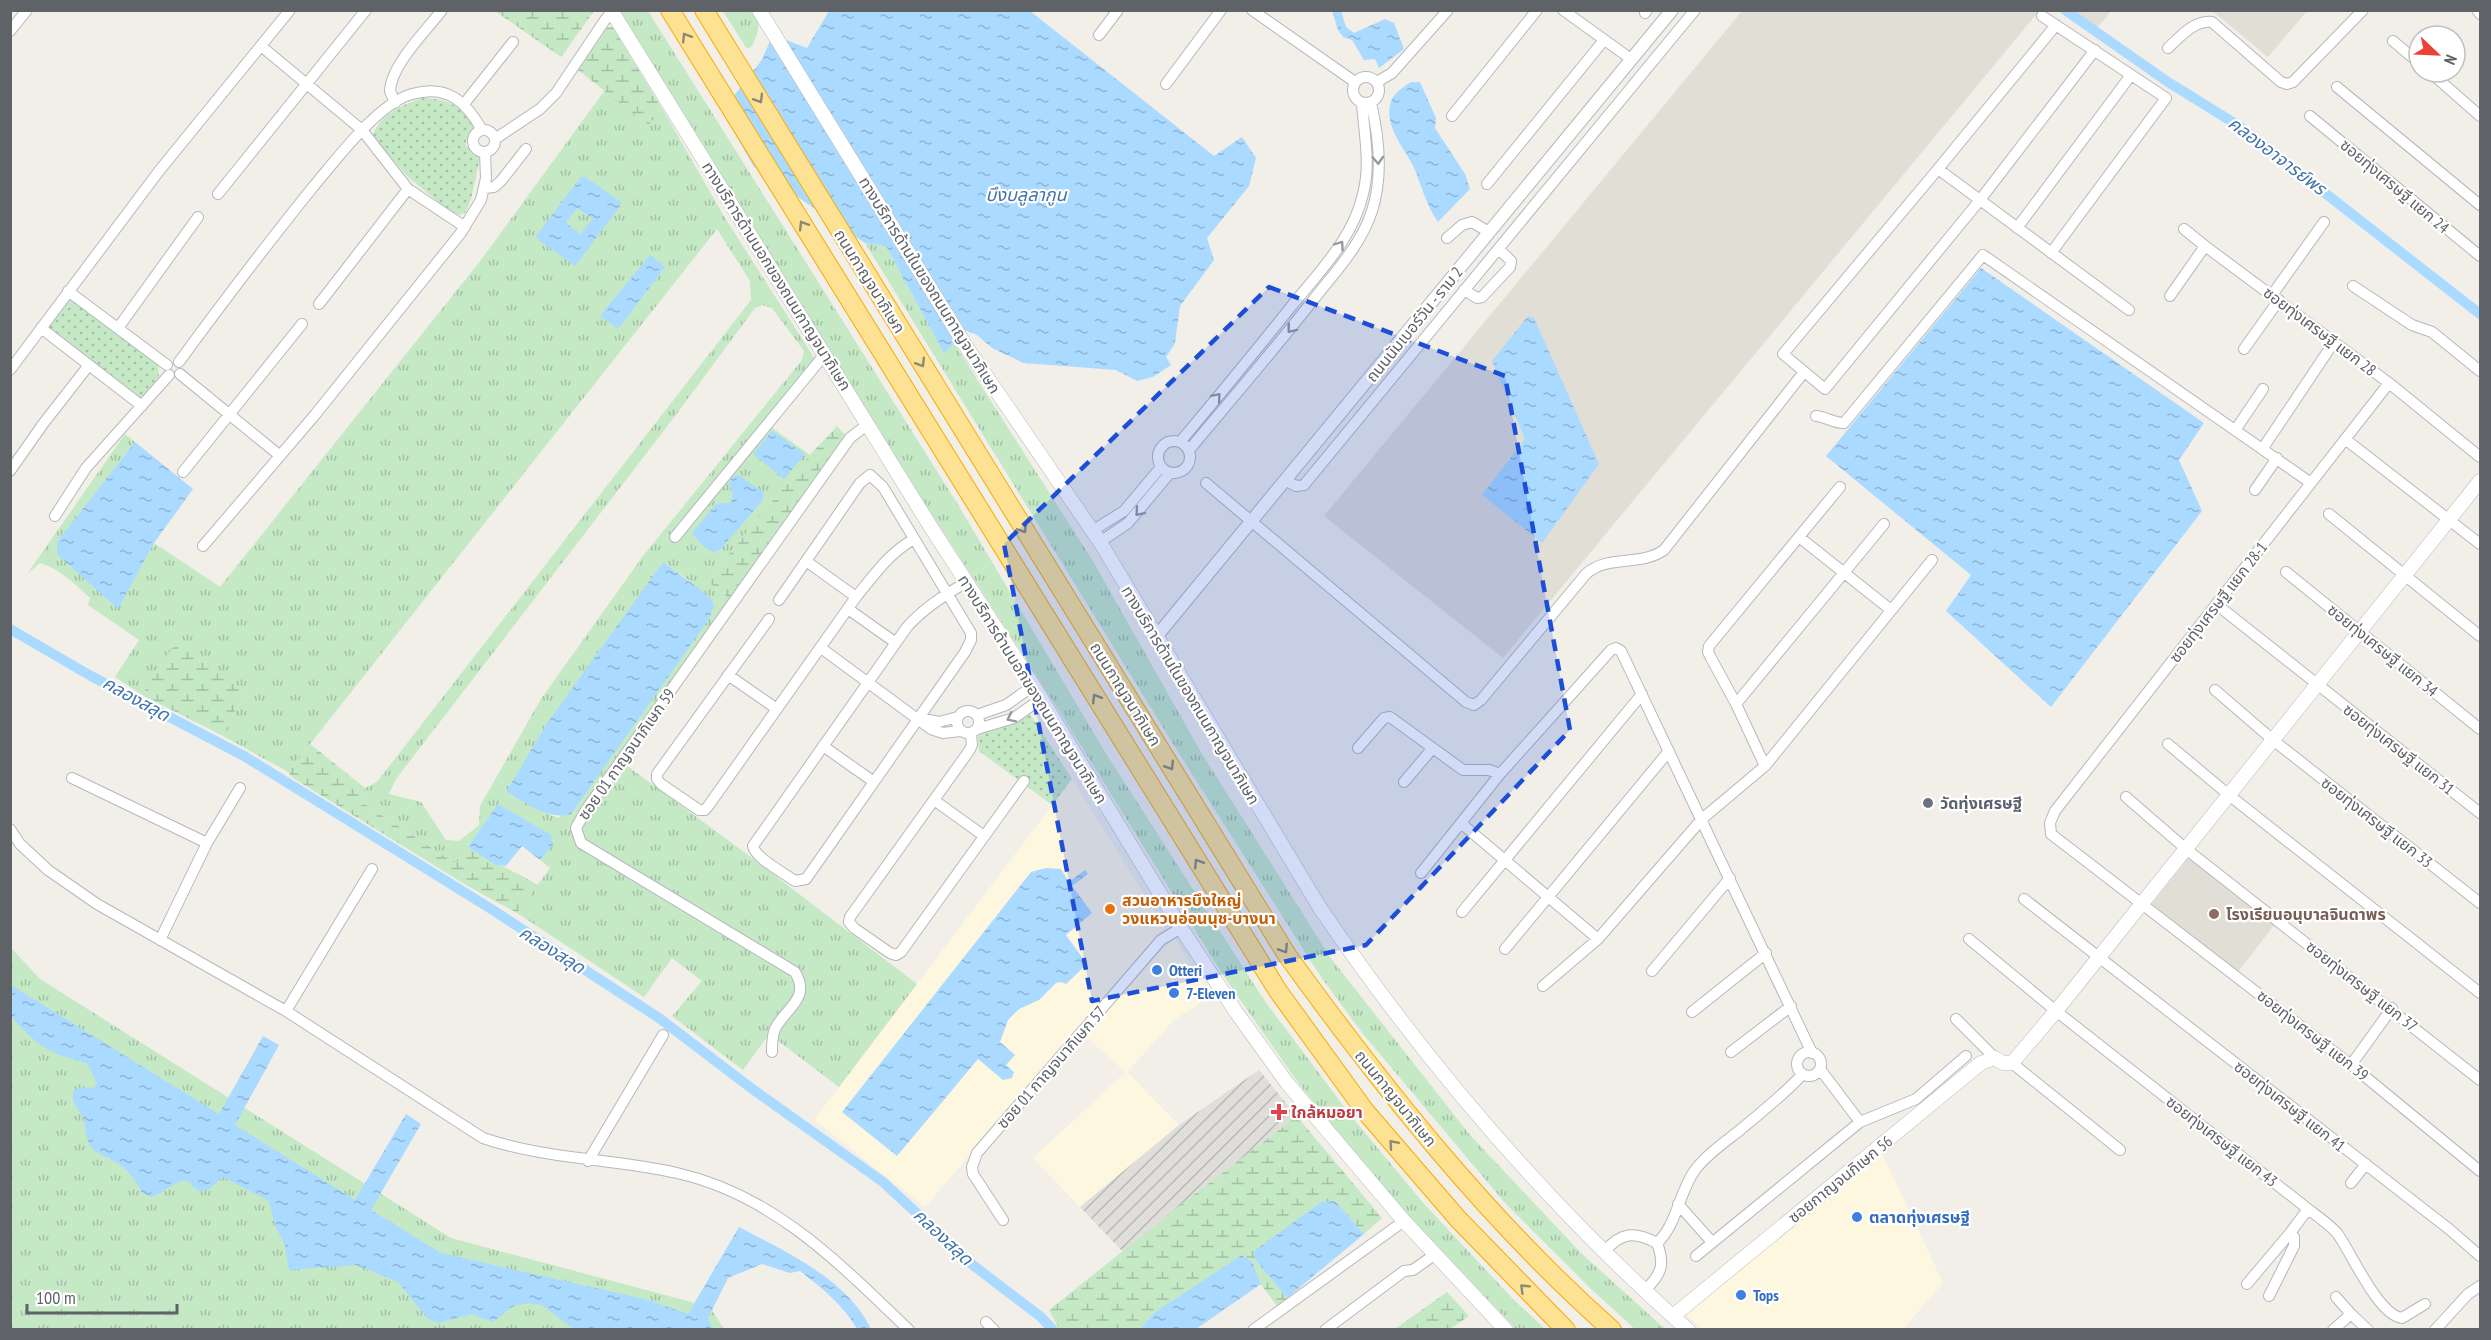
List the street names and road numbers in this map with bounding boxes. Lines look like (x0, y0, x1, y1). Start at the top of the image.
street label: ซอยทุ่งเศรษฐี แยก 24 (2336, 135, 2454, 237)
street label: ทางบริการด้านนอกของถนนกาญจนาภิเษก (698, 158, 856, 394)
street label: ทางบริการด้านในของถนนกาญจนาภิเษก (855, 173, 1005, 397)
street label: ถนนกาญจนาภิเษก (830, 225, 910, 337)
street label: ถนนนัมเบอร์วัน - ราม 2 (1361, 262, 1467, 386)
street label: ซอยทุ่งเศรษฐี แยก 28 (2260, 282, 2380, 380)
street label: ซอยทุ่งเศรษฐี แยก 28-1 (2165, 537, 2271, 667)
street label: ทางบริการด้านนอกของถนนกาญจนาภิเษก (954, 571, 1112, 807)
street label: ทางบริการด้านในของถนนกาญจนาภิเษก (1118, 582, 1264, 808)
street label: ซอยทุ่งเศรษฐี แยก 34 (2324, 599, 2442, 701)
street label: ถนนกาญจนาภิเษก (1086, 638, 1166, 750)
street label: ซอย 01 กาญจนาภิเษก 59 (573, 684, 679, 824)
street label: ซอยทุ่งเศรษฐี แยก 31 (2339, 699, 2459, 799)
street label: ซอยทุ่งเศรษฐี แยก 33 (2317, 772, 2437, 872)
street label: ซอยทุ่งเศรษฐี แยก 37 (2302, 936, 2422, 1036)
street label: ซอยทุ่งเศรษฐี แยก 39 (2253, 985, 2373, 1085)
street label: ซอย 01 กาญจนากิเษก 57 (992, 1002, 1110, 1132)
street label: ถนนกาญจนาภิเษก (1351, 1046, 1441, 1150)
street label: ซอยทุ่งเศรษฐี แยก 41 (2230, 1056, 2350, 1156)
street label: ซอยทุ่งเศรษฐี แยก 43 (2162, 1091, 2282, 1191)
street label: ซอยกาญจนภิเษก 56 (1784, 1131, 1896, 1227)

